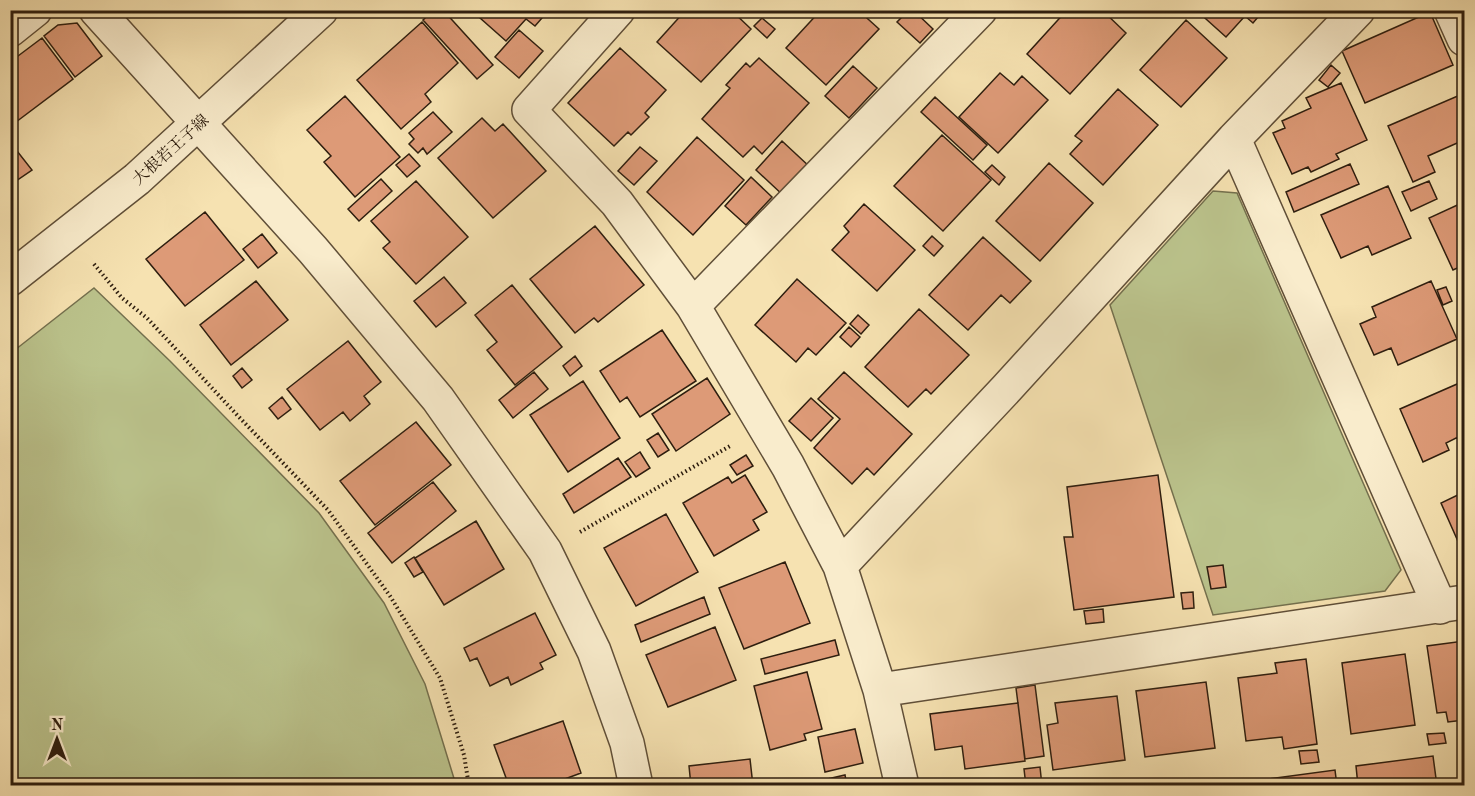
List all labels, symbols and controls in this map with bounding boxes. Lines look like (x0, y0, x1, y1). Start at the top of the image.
street label: 大根若王子線 (129, 111, 212, 189)
north arrow (27, 709, 87, 769)
text: N (51, 718, 64, 734)

